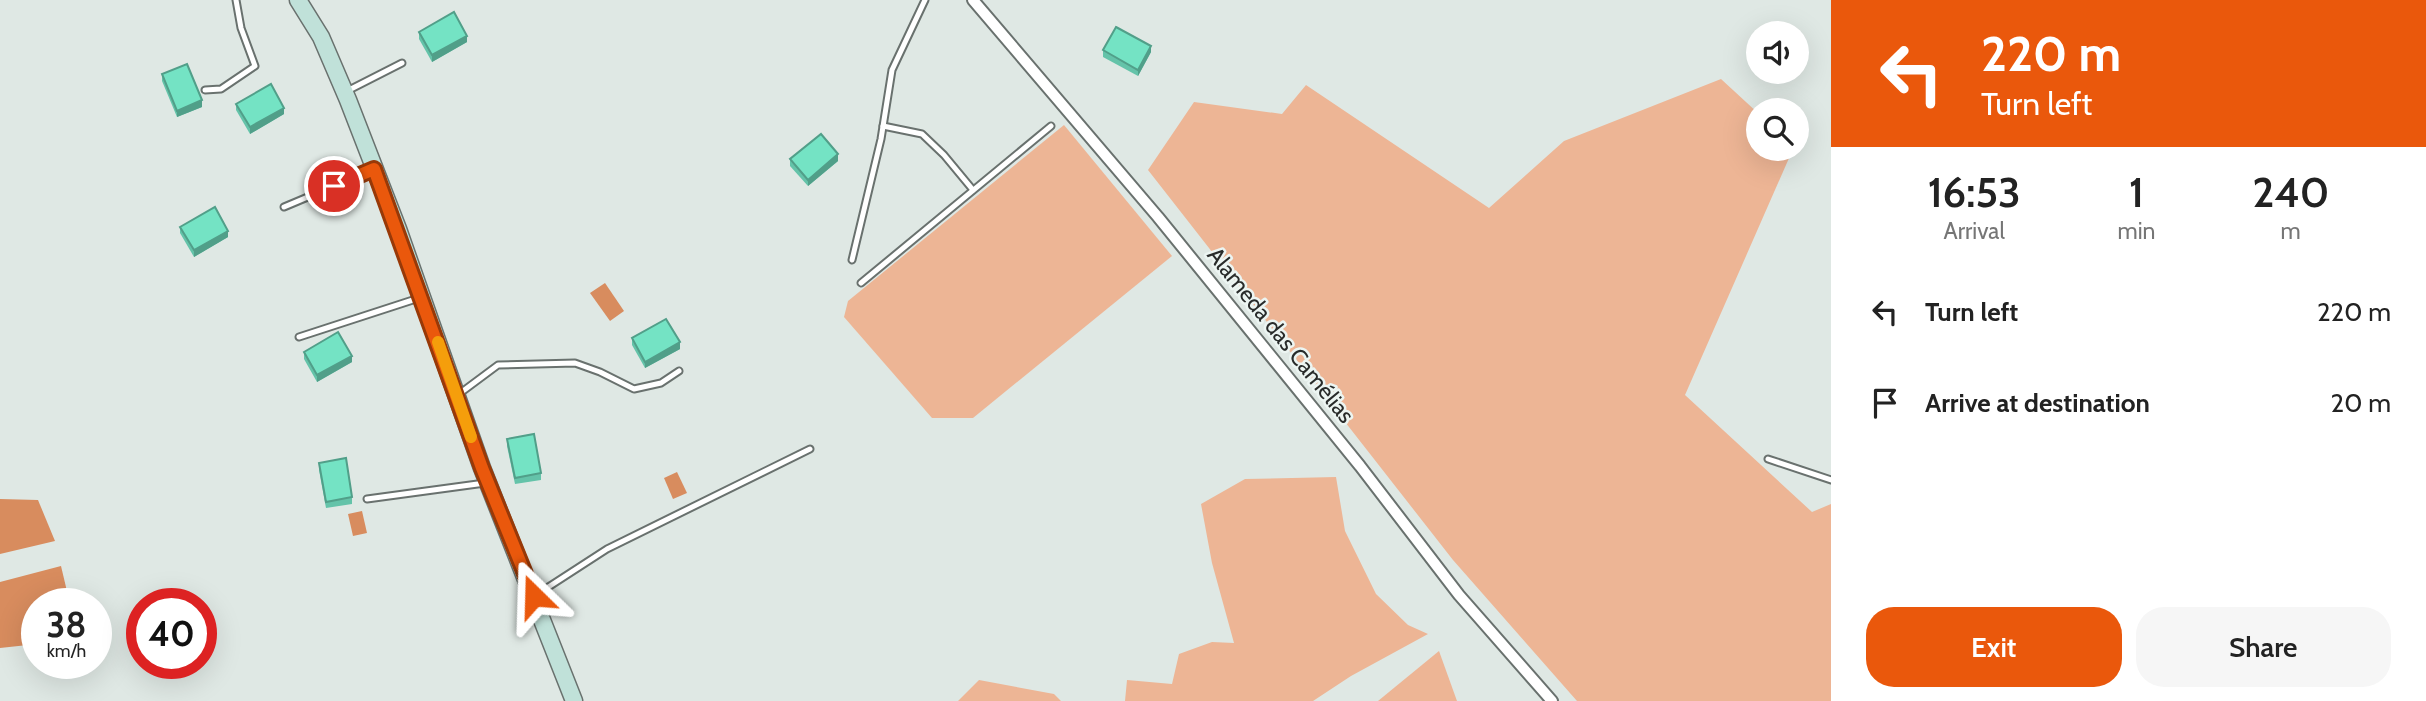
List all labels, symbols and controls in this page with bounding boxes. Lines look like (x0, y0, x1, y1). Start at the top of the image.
map controls (1746, 21, 1809, 161)
button: sound (1746, 21, 1809, 84)
text: 220 m (1981, 24, 2121, 83)
icon: left (1866, 28, 1957, 119)
text: Turn left (1981, 84, 2092, 123)
button: search (1746, 98, 1809, 161)
pin (304, 156, 364, 216)
text: 16:53 (1928, 166, 2021, 218)
text: 1 (2129, 166, 2144, 218)
text: 240 (2252, 166, 2329, 218)
icon: arrive (315, 167, 353, 205)
text: Arrival (1944, 217, 2005, 245)
text: min (2117, 217, 2155, 245)
text: m (2281, 217, 2301, 245)
street label: Alameda das Camélias (1202, 242, 1360, 428)
icon: left (1866, 293, 1904, 331)
text: Turn left (1925, 296, 2018, 328)
text: 220 m (2317, 296, 2391, 328)
icon: arrive (1866, 384, 1904, 422)
text: Arrive at destination (1925, 387, 2150, 419)
text: 20 m (2331, 387, 2391, 419)
position arrow (497, 559, 571, 633)
speed limit sign: 40 (126, 588, 217, 679)
text: 38 (46, 603, 87, 646)
button: Exit (1866, 607, 2122, 687)
button: Share (2136, 607, 2391, 687)
text: km/h (47, 640, 86, 662)

